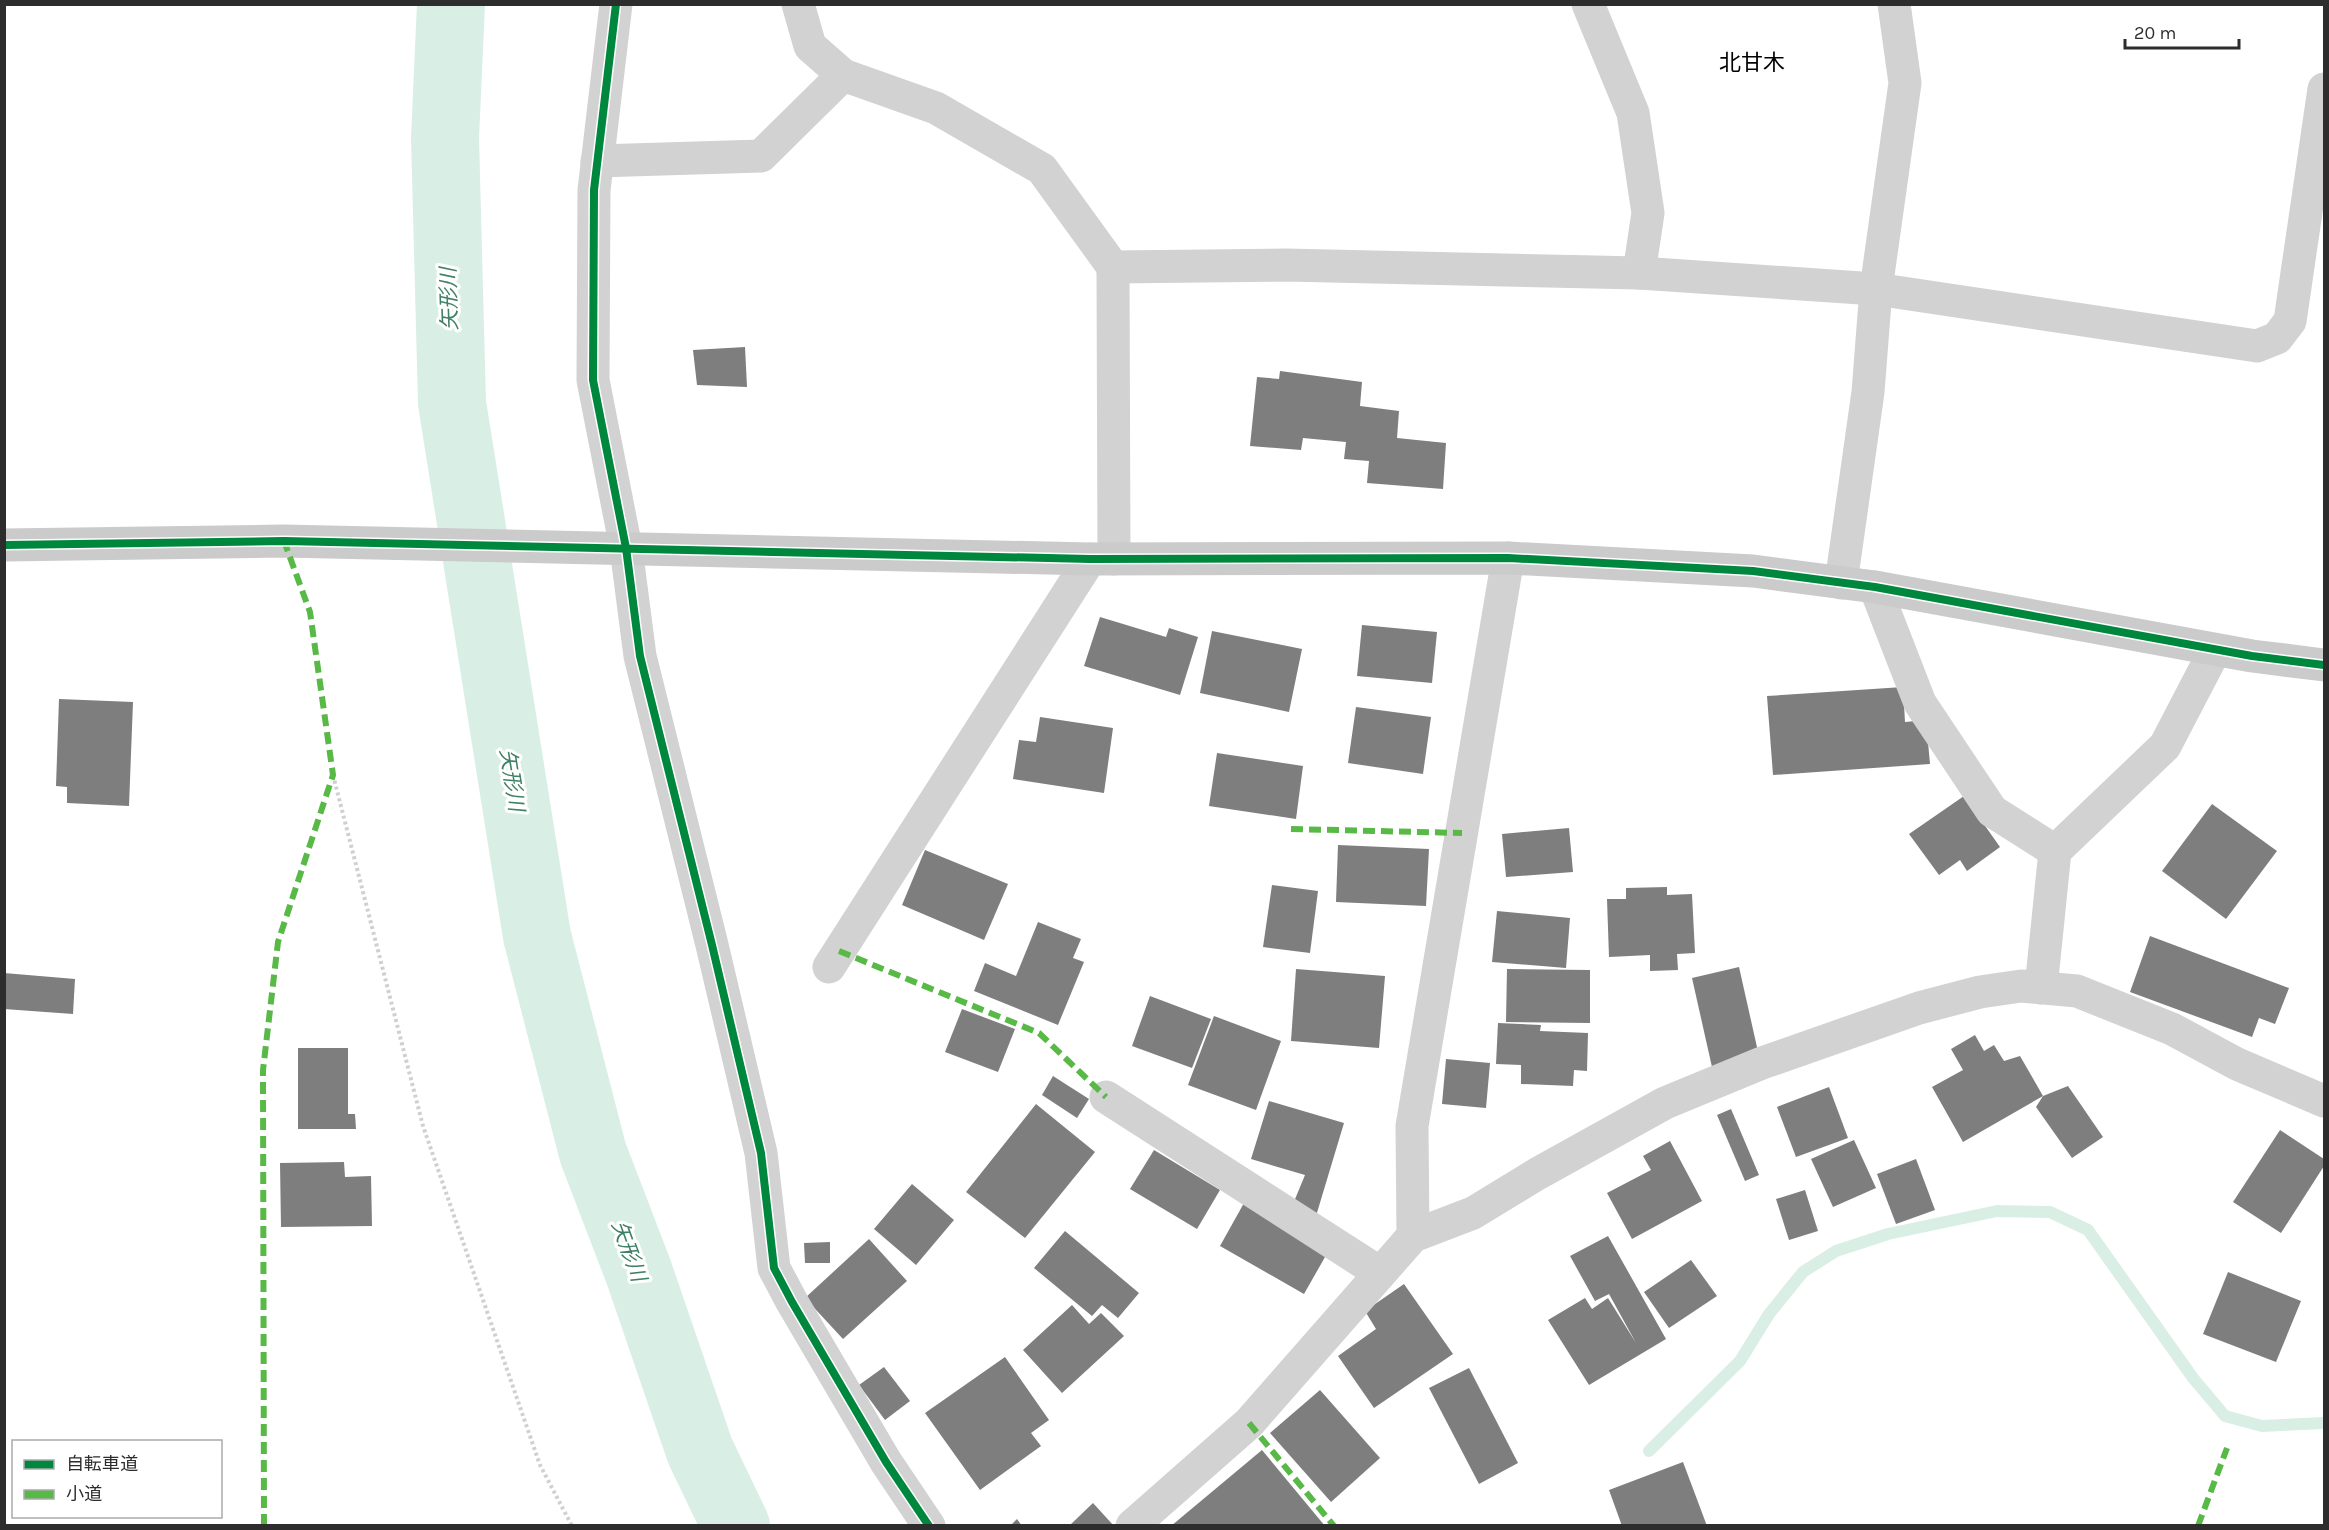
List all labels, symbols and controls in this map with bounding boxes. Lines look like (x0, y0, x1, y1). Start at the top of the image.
scale bar (2125, 12, 2239, 50)
text: 20 m (2134, 22, 2176, 44)
district label: 北甘木 (1719, 50, 1785, 76)
water label: 矢形川 (436, 265, 462, 331)
water label: 矢形川 (495, 747, 529, 815)
water label: 矢形川 (607, 1217, 652, 1287)
legend (12, 1440, 222, 1518)
text: 自転車道 (66, 1453, 138, 1475)
text: 小道 (66, 1483, 102, 1505)

